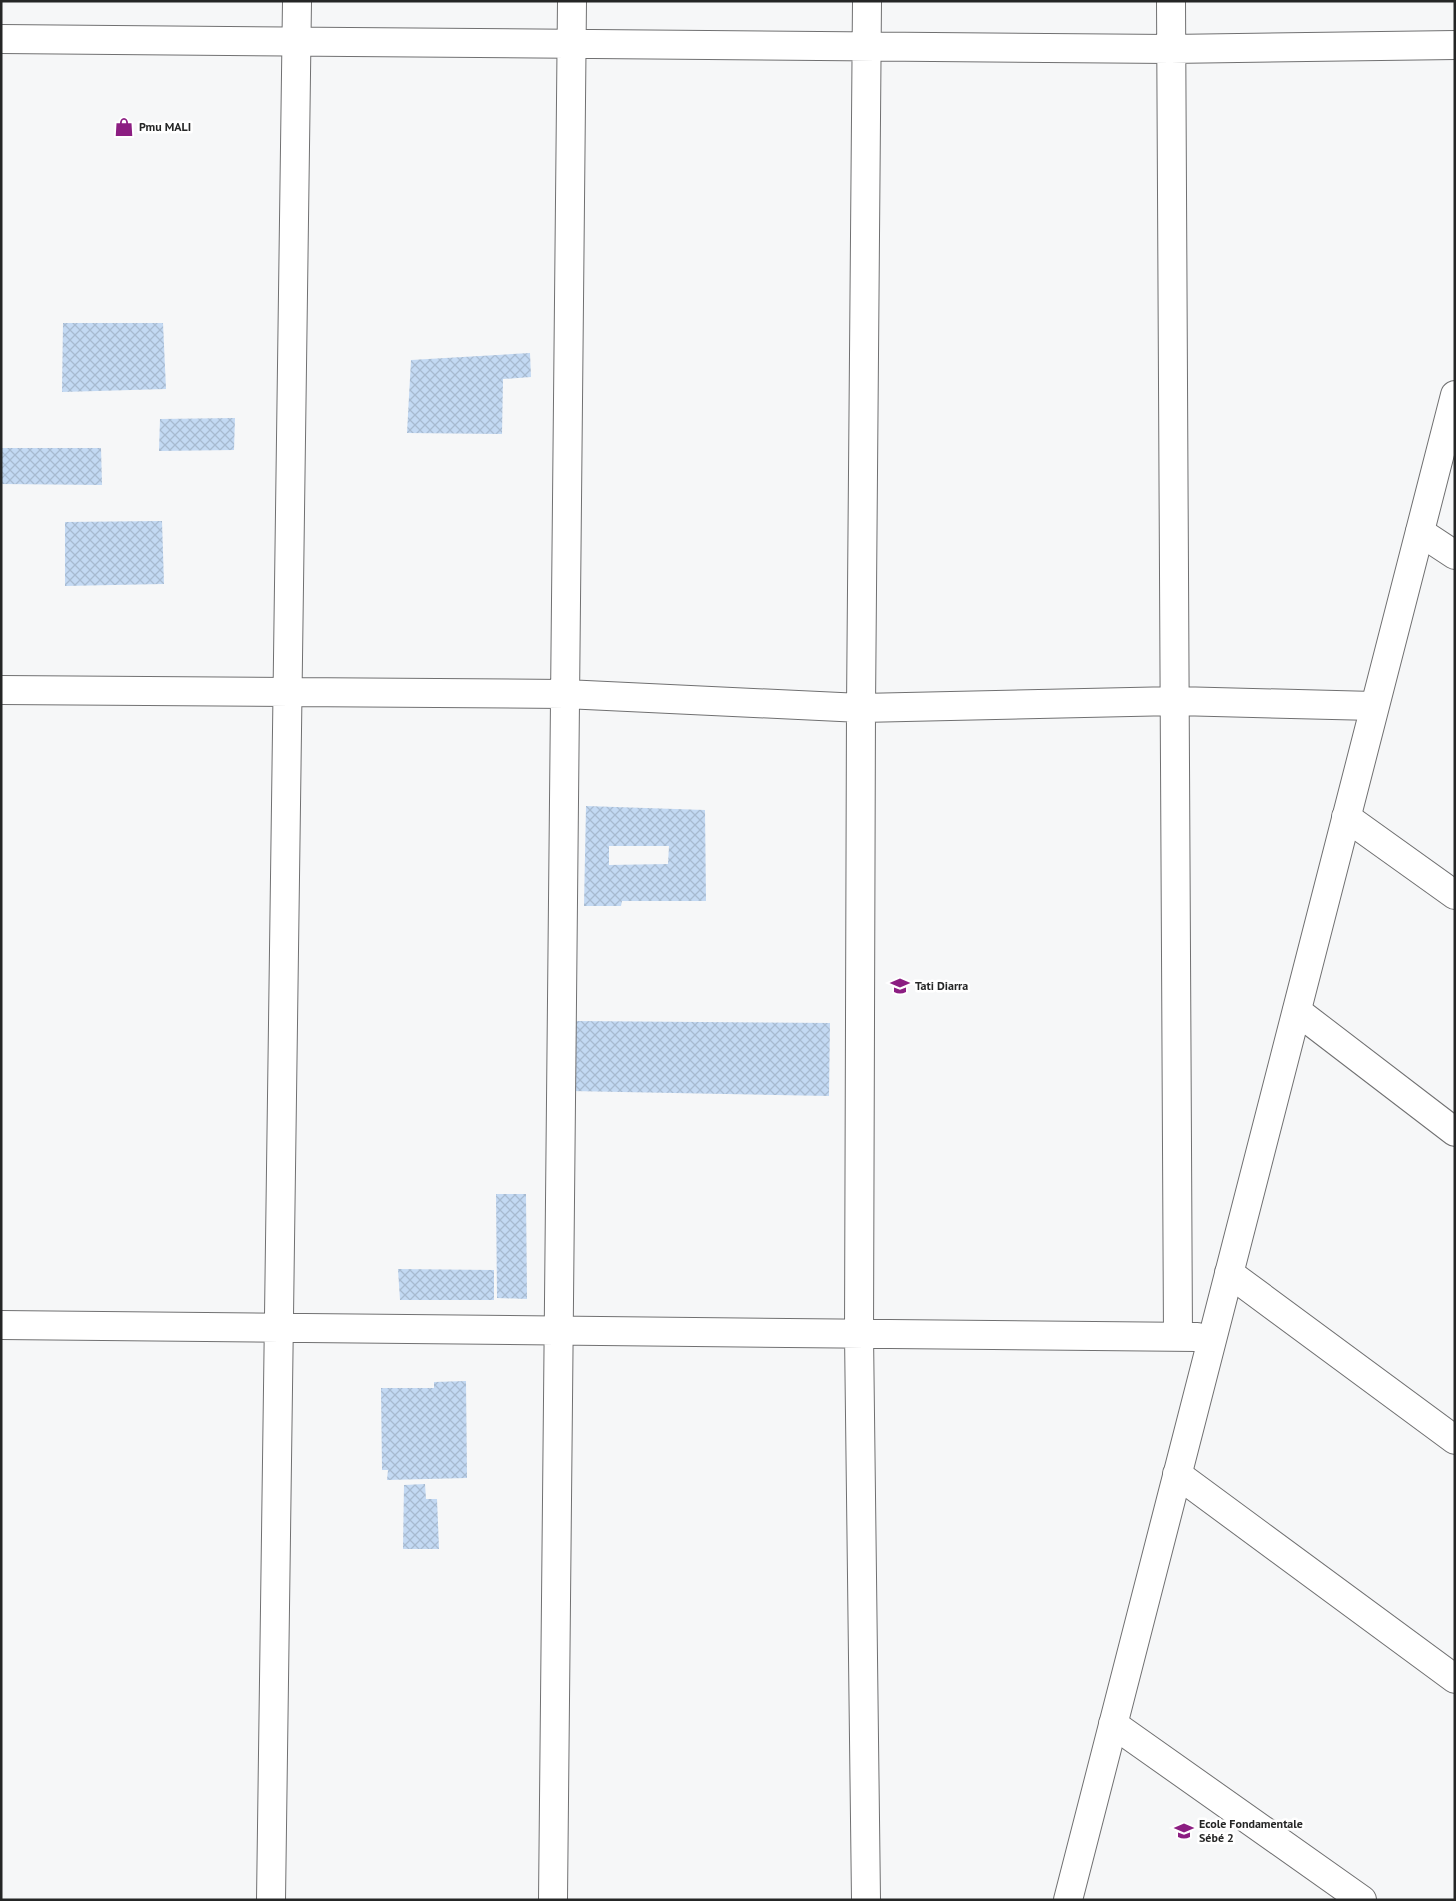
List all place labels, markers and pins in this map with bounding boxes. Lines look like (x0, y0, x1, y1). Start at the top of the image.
shop icon: Pmu MALI (113, 116, 135, 138)
place label: Pmu MALI (139, 119, 191, 134)
school or university icon: Tati Diarra (889, 975, 911, 997)
place label: Tati Diarra (915, 978, 968, 993)
place label: Ecole Fondamentale Sébé 2 (1199, 1816, 1303, 1845)
school or university icon: Ecole Fondamentale Sébé 2 (1173, 1820, 1195, 1842)

